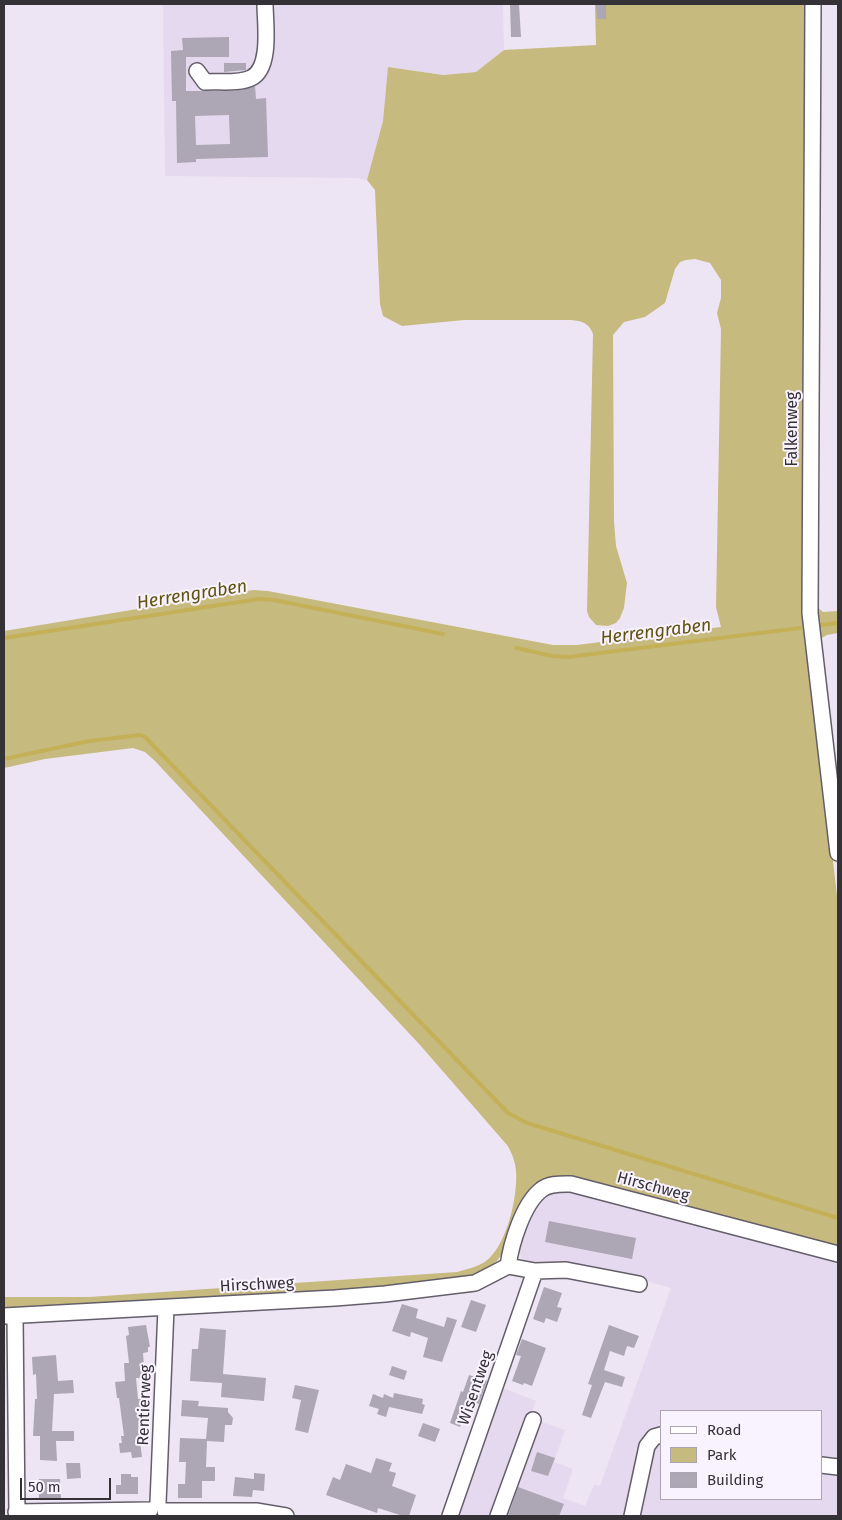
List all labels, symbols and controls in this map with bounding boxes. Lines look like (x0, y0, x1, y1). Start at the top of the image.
street label: Falkenweg (783, 392, 803, 466)
water label: Herrengraben (135, 576, 249, 614)
water label: Herrengraben (599, 614, 713, 650)
street label: Hirschweg (615, 1168, 691, 1206)
street label: Hirschweg (219, 1273, 295, 1297)
street label: Wisentweg (454, 1348, 498, 1428)
street label: Rentierweg (134, 1364, 156, 1446)
legend (660, 1410, 822, 1500)
text: Road (707, 1421, 742, 1439)
text: Park (707, 1446, 737, 1464)
scale bar (22, 1468, 114, 1500)
text: Building (707, 1471, 763, 1489)
text: 50 m (28, 1478, 61, 1496)

